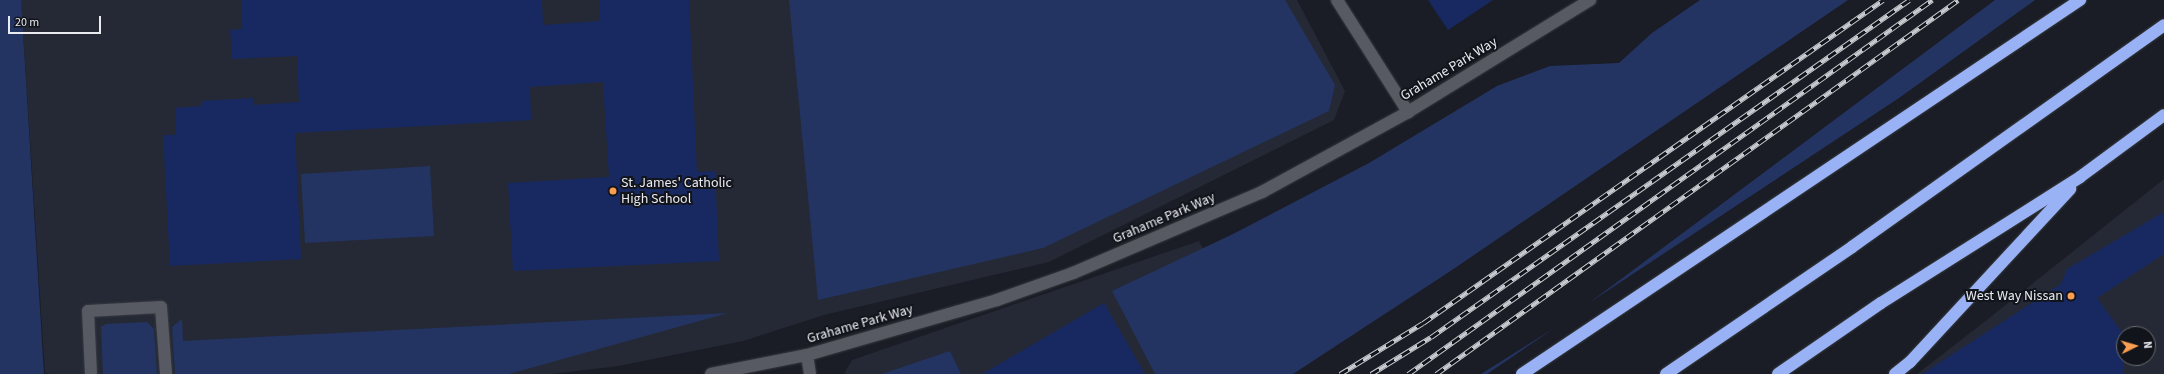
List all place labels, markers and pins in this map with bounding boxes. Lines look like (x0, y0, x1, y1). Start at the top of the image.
place label: St. James' Catholic High School (621, 175, 732, 208)
marker: St. James' Catholic High School (608, 186, 618, 196)
place label: West Way Nissan (1966, 288, 2063, 304)
marker: West Way Nissan (2066, 291, 2076, 301)

